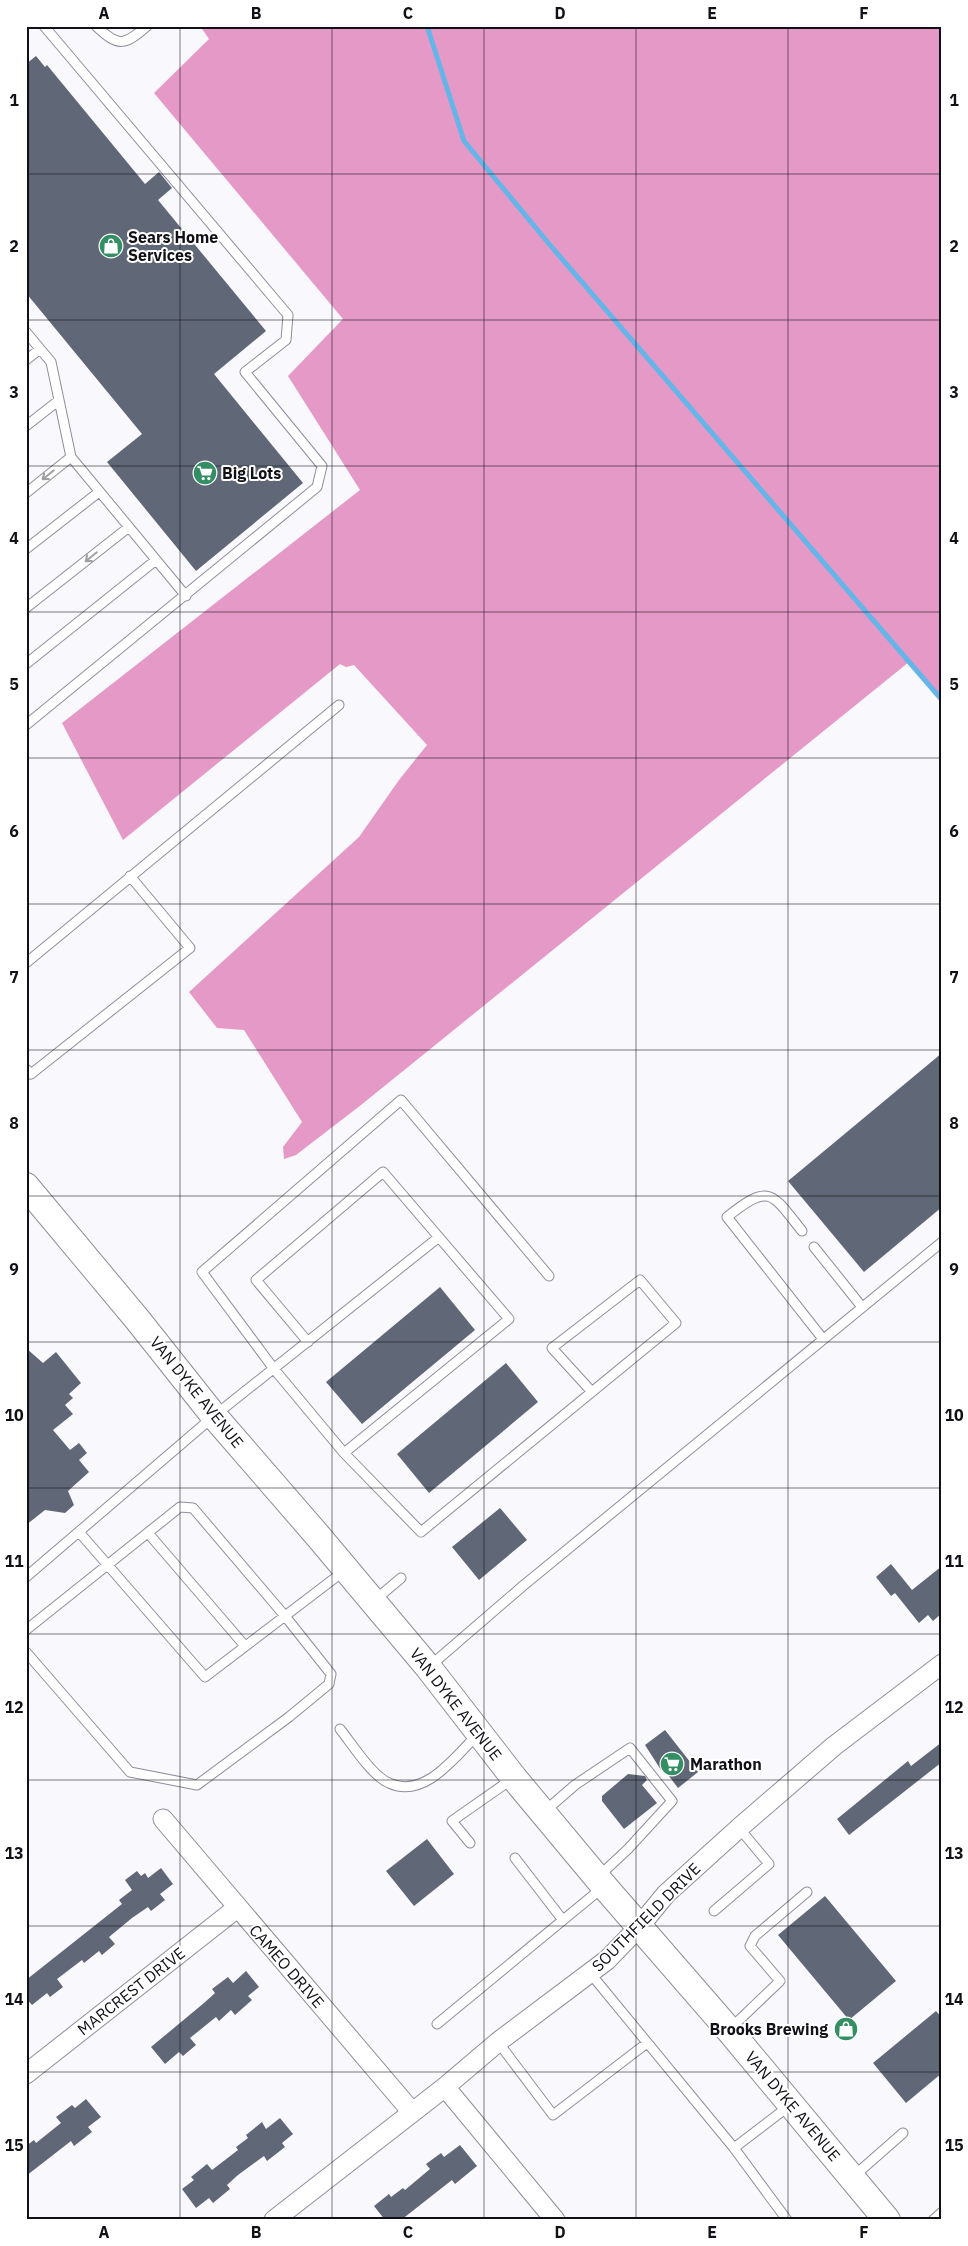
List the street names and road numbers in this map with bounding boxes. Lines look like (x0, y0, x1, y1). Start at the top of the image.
street label: VAN DYKE AVENUE (146, 1332, 248, 1452)
street label: VAN DYKE AVENUE (406, 1644, 506, 1764)
street label: SOUTHFIELD DRIVE (587, 1858, 705, 1976)
street label: CAMEO DRIVE (245, 1920, 329, 2012)
street label: MARCREST DRIVE (73, 1943, 189, 2039)
street label: VAN DYKE AVENUE (741, 2047, 845, 2165)

